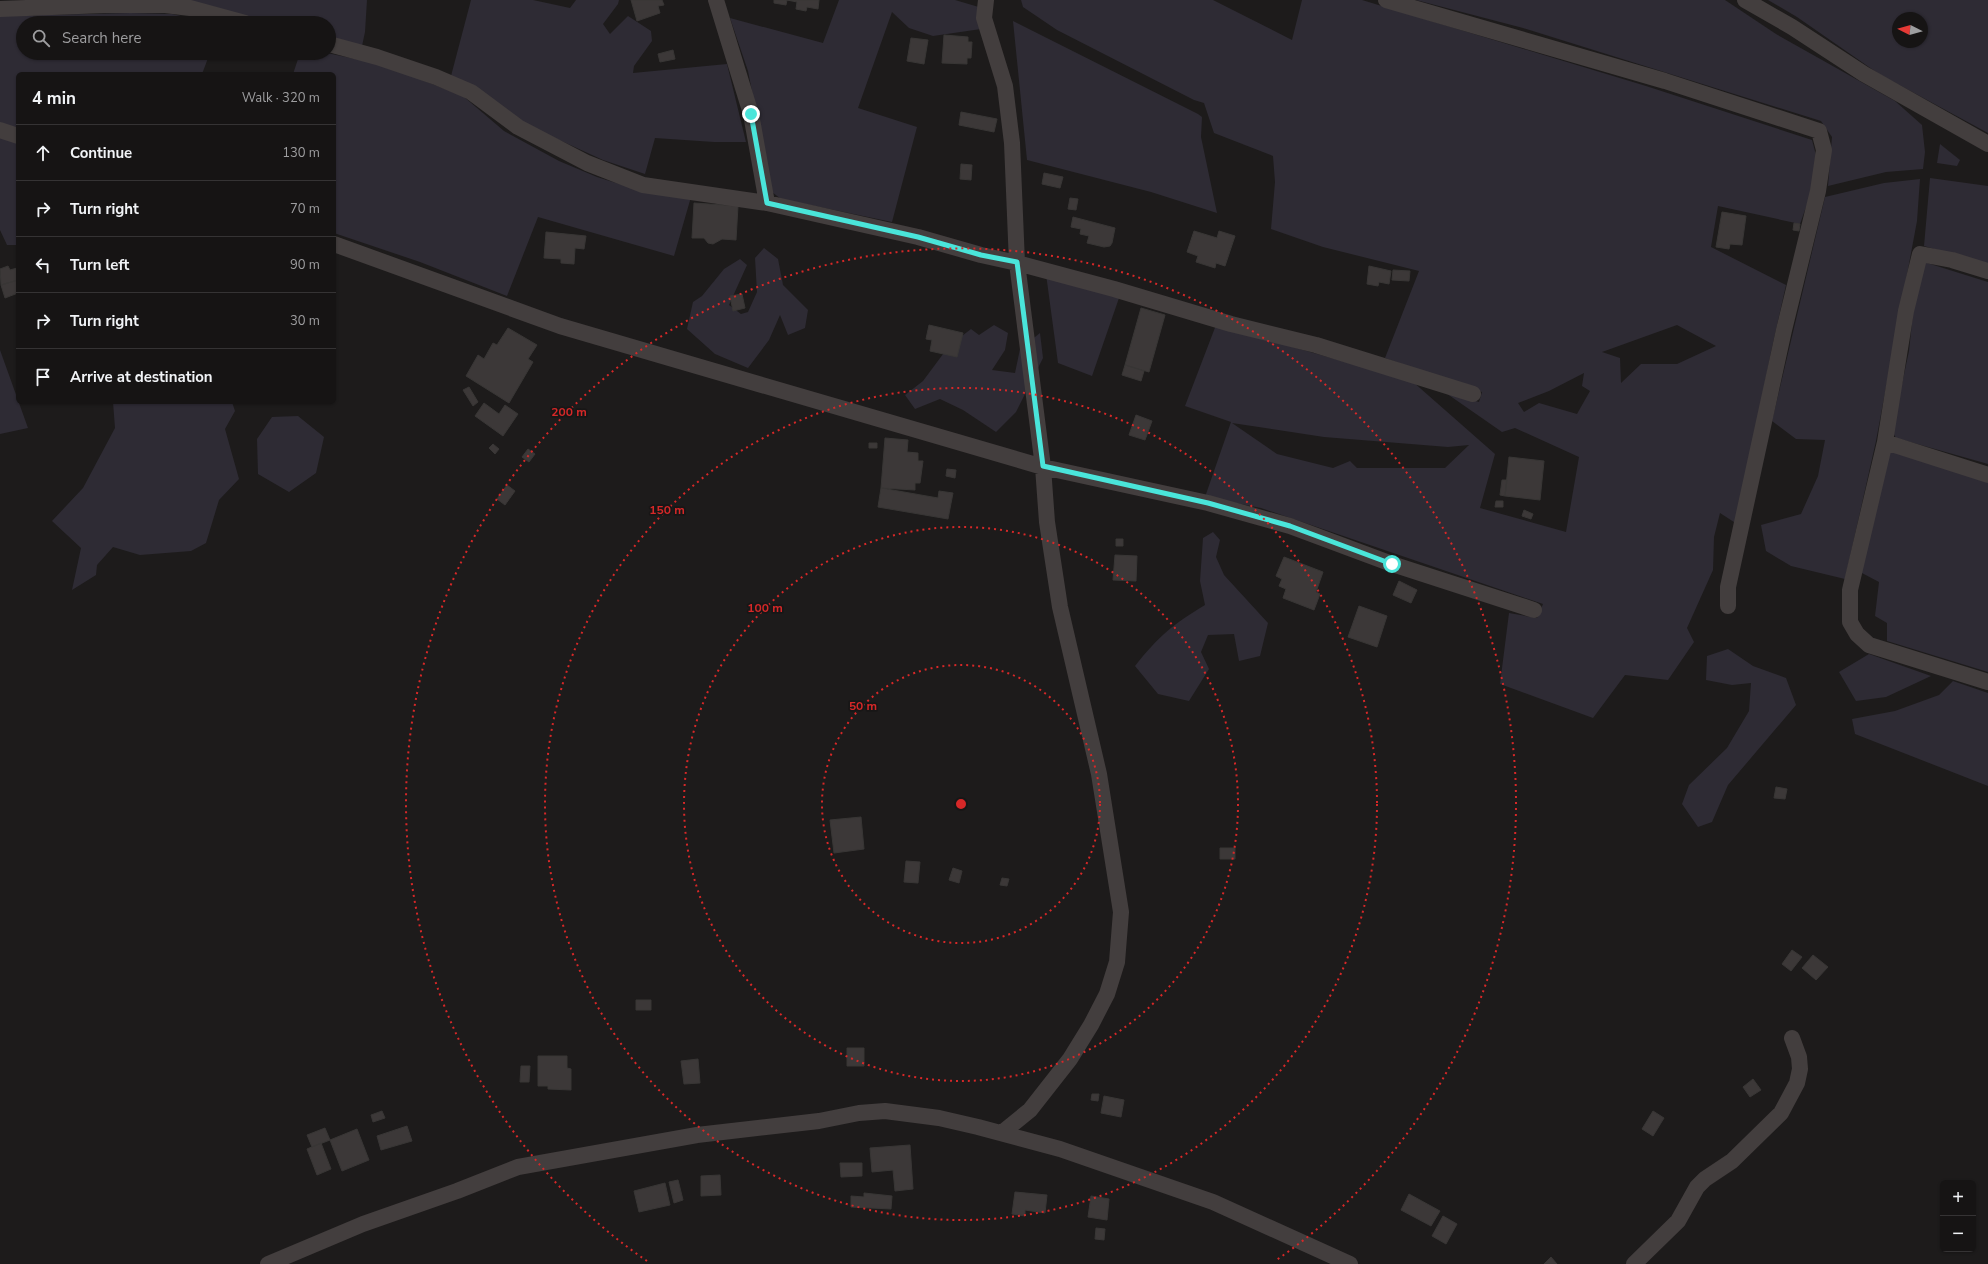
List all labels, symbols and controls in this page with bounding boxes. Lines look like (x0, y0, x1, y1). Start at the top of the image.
north arrow (1892, 12, 1928, 48)
search box (16, 16, 336, 60)
icon: search (30, 27, 52, 49)
text: Search here (62, 28, 142, 48)
text: 4 min (32, 87, 76, 110)
text: Walk · 320 m (242, 89, 320, 107)
route end (742, 105, 760, 123)
icon: ahead (32, 142, 54, 164)
text: Continue (70, 143, 132, 163)
text: 130 m (282, 144, 320, 162)
icon: right (32, 198, 54, 220)
text: Turn right (70, 199, 139, 219)
text: 70 m (290, 200, 320, 218)
icon: left (32, 254, 54, 276)
text: Turn left (70, 255, 129, 275)
text: 90 m (290, 256, 320, 274)
icon: right (32, 310, 54, 332)
text: Turn right (70, 311, 139, 331)
text: 30 m (290, 312, 320, 330)
icon: arrive (32, 366, 54, 388)
text: Arrive at destination (70, 367, 213, 387)
text: 200 m (551, 404, 587, 420)
text: 150 m (649, 502, 685, 518)
route start (1383, 555, 1401, 573)
text: 100 m (747, 600, 783, 616)
text: 50 m (849, 698, 877, 714)
centre of rings (954, 797, 968, 811)
map controls (1940, 1180, 1976, 1252)
button: + (1940, 1180, 1976, 1216)
button: − (1940, 1216, 1976, 1252)

